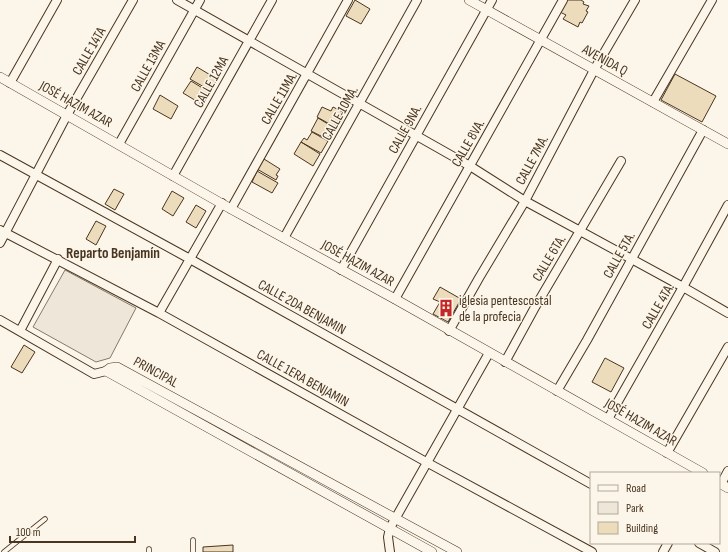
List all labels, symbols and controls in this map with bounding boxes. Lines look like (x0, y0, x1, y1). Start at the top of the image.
street label: CALLE 14TA (69, 23, 110, 78)
street label: CALLE 13MA (127, 36, 170, 95)
street label: AVENIDA Q (578, 40, 631, 79)
street label: CALLE 12MA (190, 52, 233, 111)
street label: CALLE 11MA. (257, 69, 301, 127)
street label: JOSÉ HAZIM AZAR (36, 77, 116, 131)
street label: CALLE 10MA. (318, 83, 362, 143)
street label: CALLE 9NA. (385, 102, 425, 156)
street label: CALLE 8VA. (448, 116, 488, 170)
street label: CALLE 7MA. (512, 132, 552, 188)
street label: CALLE 5TA. (599, 229, 639, 281)
street label: CALLE 6TA. (529, 232, 569, 284)
street label: JOSÉ HAZIM AZAR (318, 236, 398, 290)
district label: Reparto Benjamín (66, 244, 160, 263)
street label: CALLE 2DA BENJAMIN (255, 276, 349, 338)
street label: CALLE 4TA. (638, 280, 678, 332)
place label: iglesia pentescostal de la profecia (459, 292, 552, 325)
building icon: iglesia pentescostal de la profecia (436, 298, 456, 318)
street label: CALLE 1ERA BENJAMIN (254, 346, 352, 410)
street label: PRINCIPAL (131, 353, 181, 391)
street label: JOSÉ HAZIM AZAR (601, 394, 681, 450)
legend (590, 472, 720, 544)
text: Road (626, 481, 646, 496)
text: Park (626, 501, 644, 516)
scale bar (10, 518, 135, 544)
text: Building (626, 521, 658, 536)
text: 100 m (16, 525, 41, 540)

